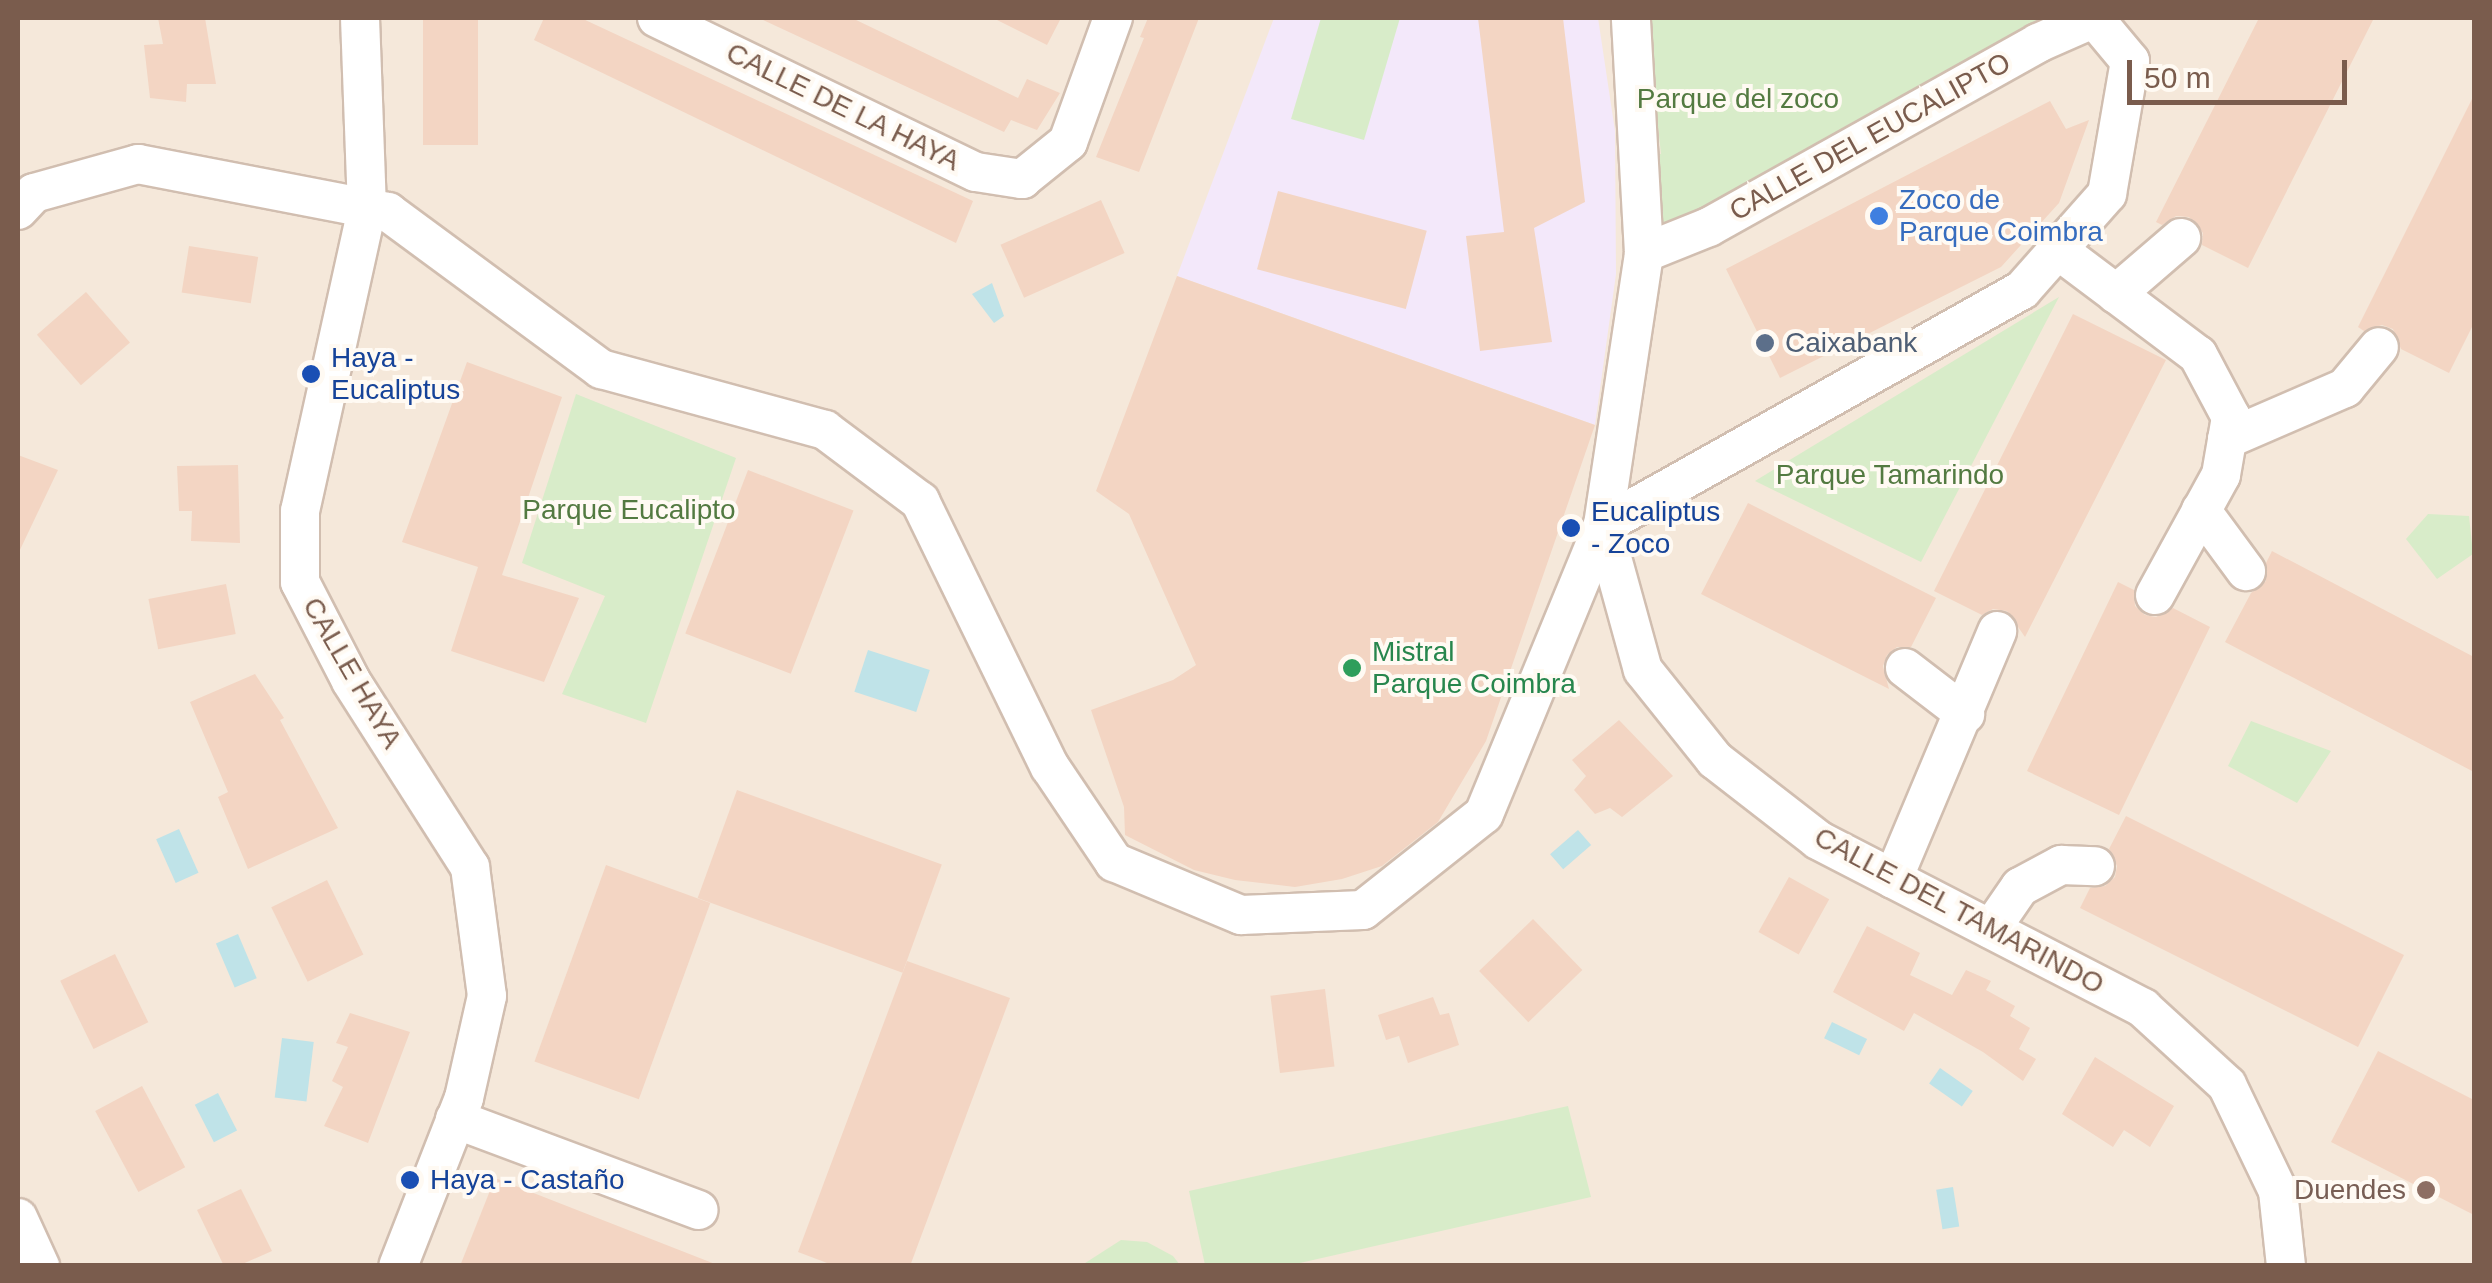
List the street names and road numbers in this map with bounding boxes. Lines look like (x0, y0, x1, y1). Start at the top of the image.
street label: CALLE DE LA HAYA (720, 36, 966, 178)
street label: CALLE DEL EUCALIPTO (1723, 45, 2017, 229)
street label: CALLE HAYA (295, 592, 409, 754)
street label: CALLE DEL TAMARINDO (1808, 820, 2110, 1002)

